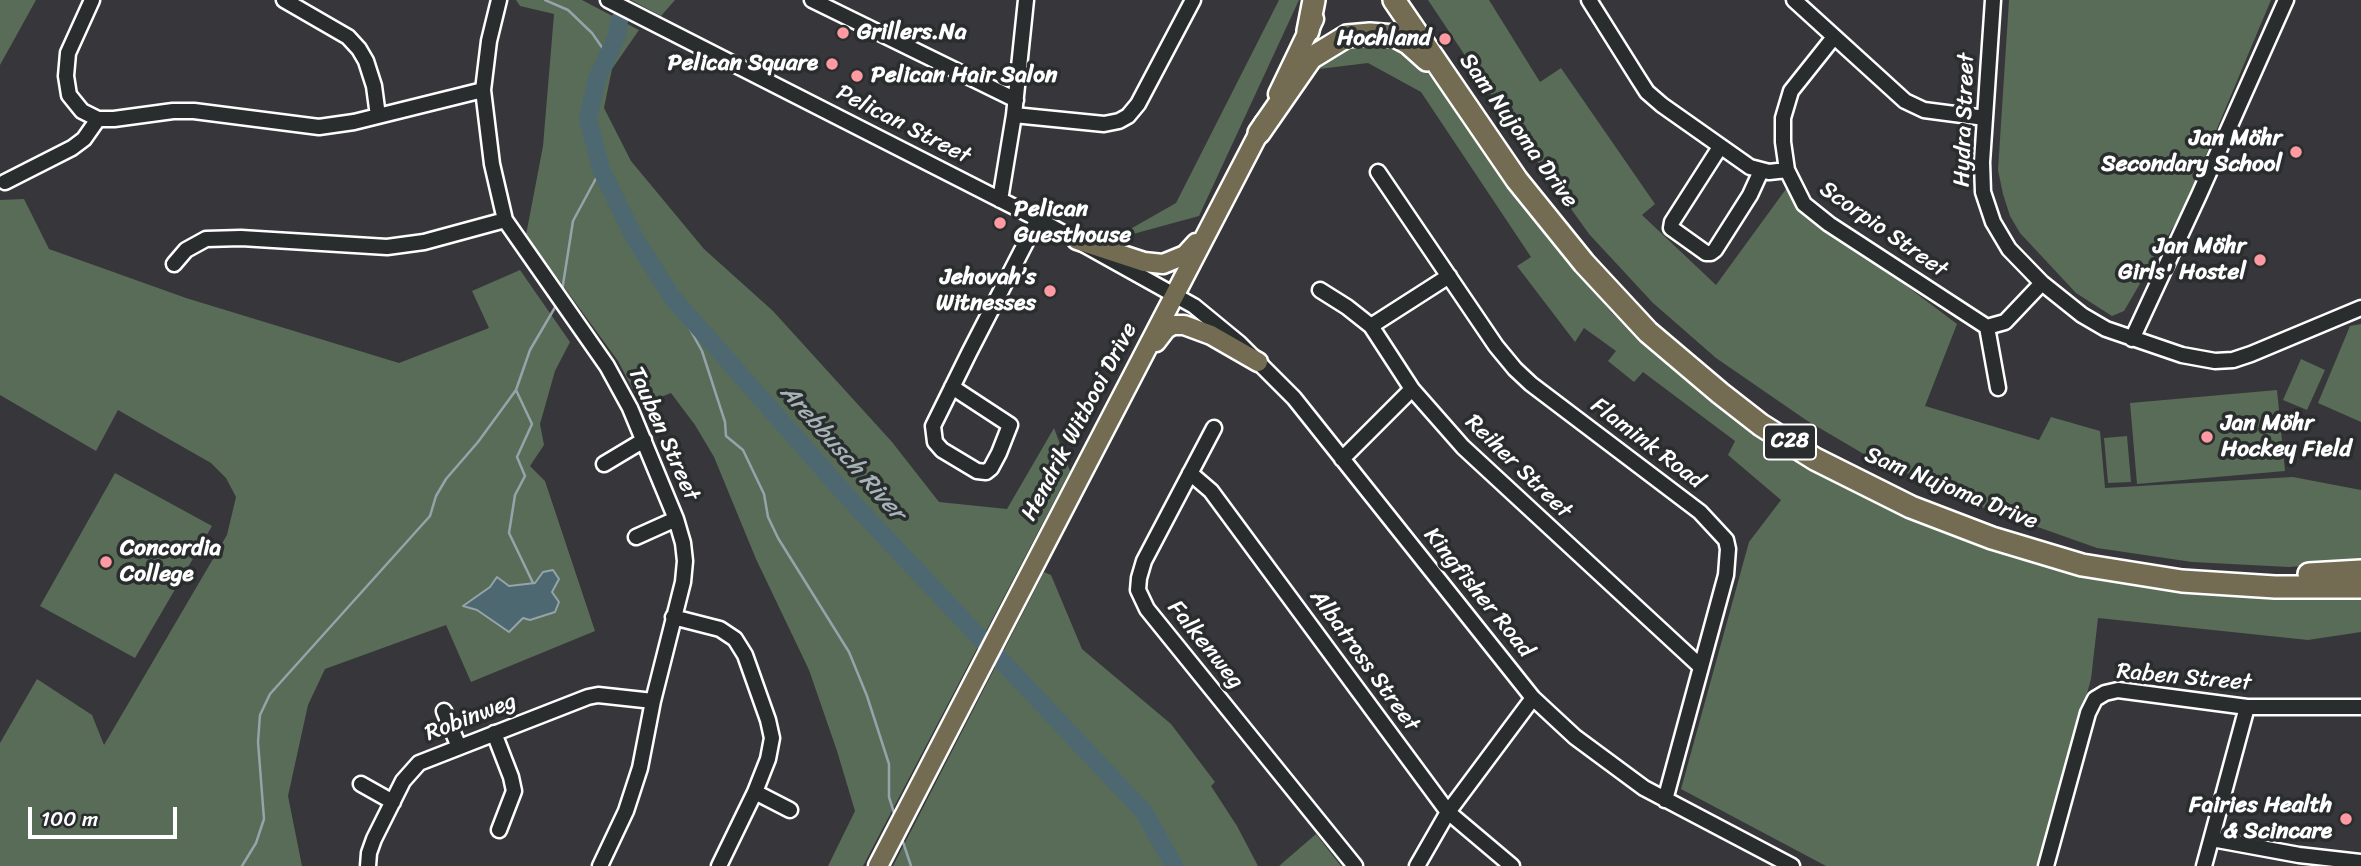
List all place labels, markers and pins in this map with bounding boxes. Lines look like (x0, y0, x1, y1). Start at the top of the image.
place label: Grillers.Na (857, 19, 966, 47)
marker: Grillers.Na (835, 25, 851, 41)
place label: Hochland (1337, 25, 1431, 53)
marker: Hochland (1437, 31, 1453, 47)
place label: Pelican Square (668, 50, 818, 78)
marker: Pelican Square (824, 56, 840, 72)
place label: Pelican Hair Salon (871, 62, 1057, 90)
marker: Pelican Hair Salon (849, 68, 865, 84)
place label: Jan Möhr Secondary School (2101, 125, 2282, 179)
marker: Jan Möhr Secondary School (2288, 144, 2304, 160)
place label: Pelican Guesthouse (1014, 196, 1131, 250)
marker: Pelican Guesthouse (992, 215, 1008, 231)
place label: Jan Möhr Girls' Hostel (2118, 233, 2246, 287)
marker: Jan Möhr Girls' Hostel (2252, 252, 2268, 268)
place label: Jehovah’s Witnesses (936, 264, 1036, 318)
marker: Jehovah’s Witnesses (1042, 283, 1058, 299)
place label: Jan Möhr Hockey Field (2221, 410, 2352, 464)
marker: Jan Möhr Hockey Field (2199, 429, 2215, 445)
place label: Concordia College (120, 535, 221, 589)
marker: Concordia College (98, 554, 114, 570)
place label: Fairies Health & Scincare (2189, 792, 2332, 846)
marker: Fairies Health & Scincare (2338, 811, 2354, 827)

